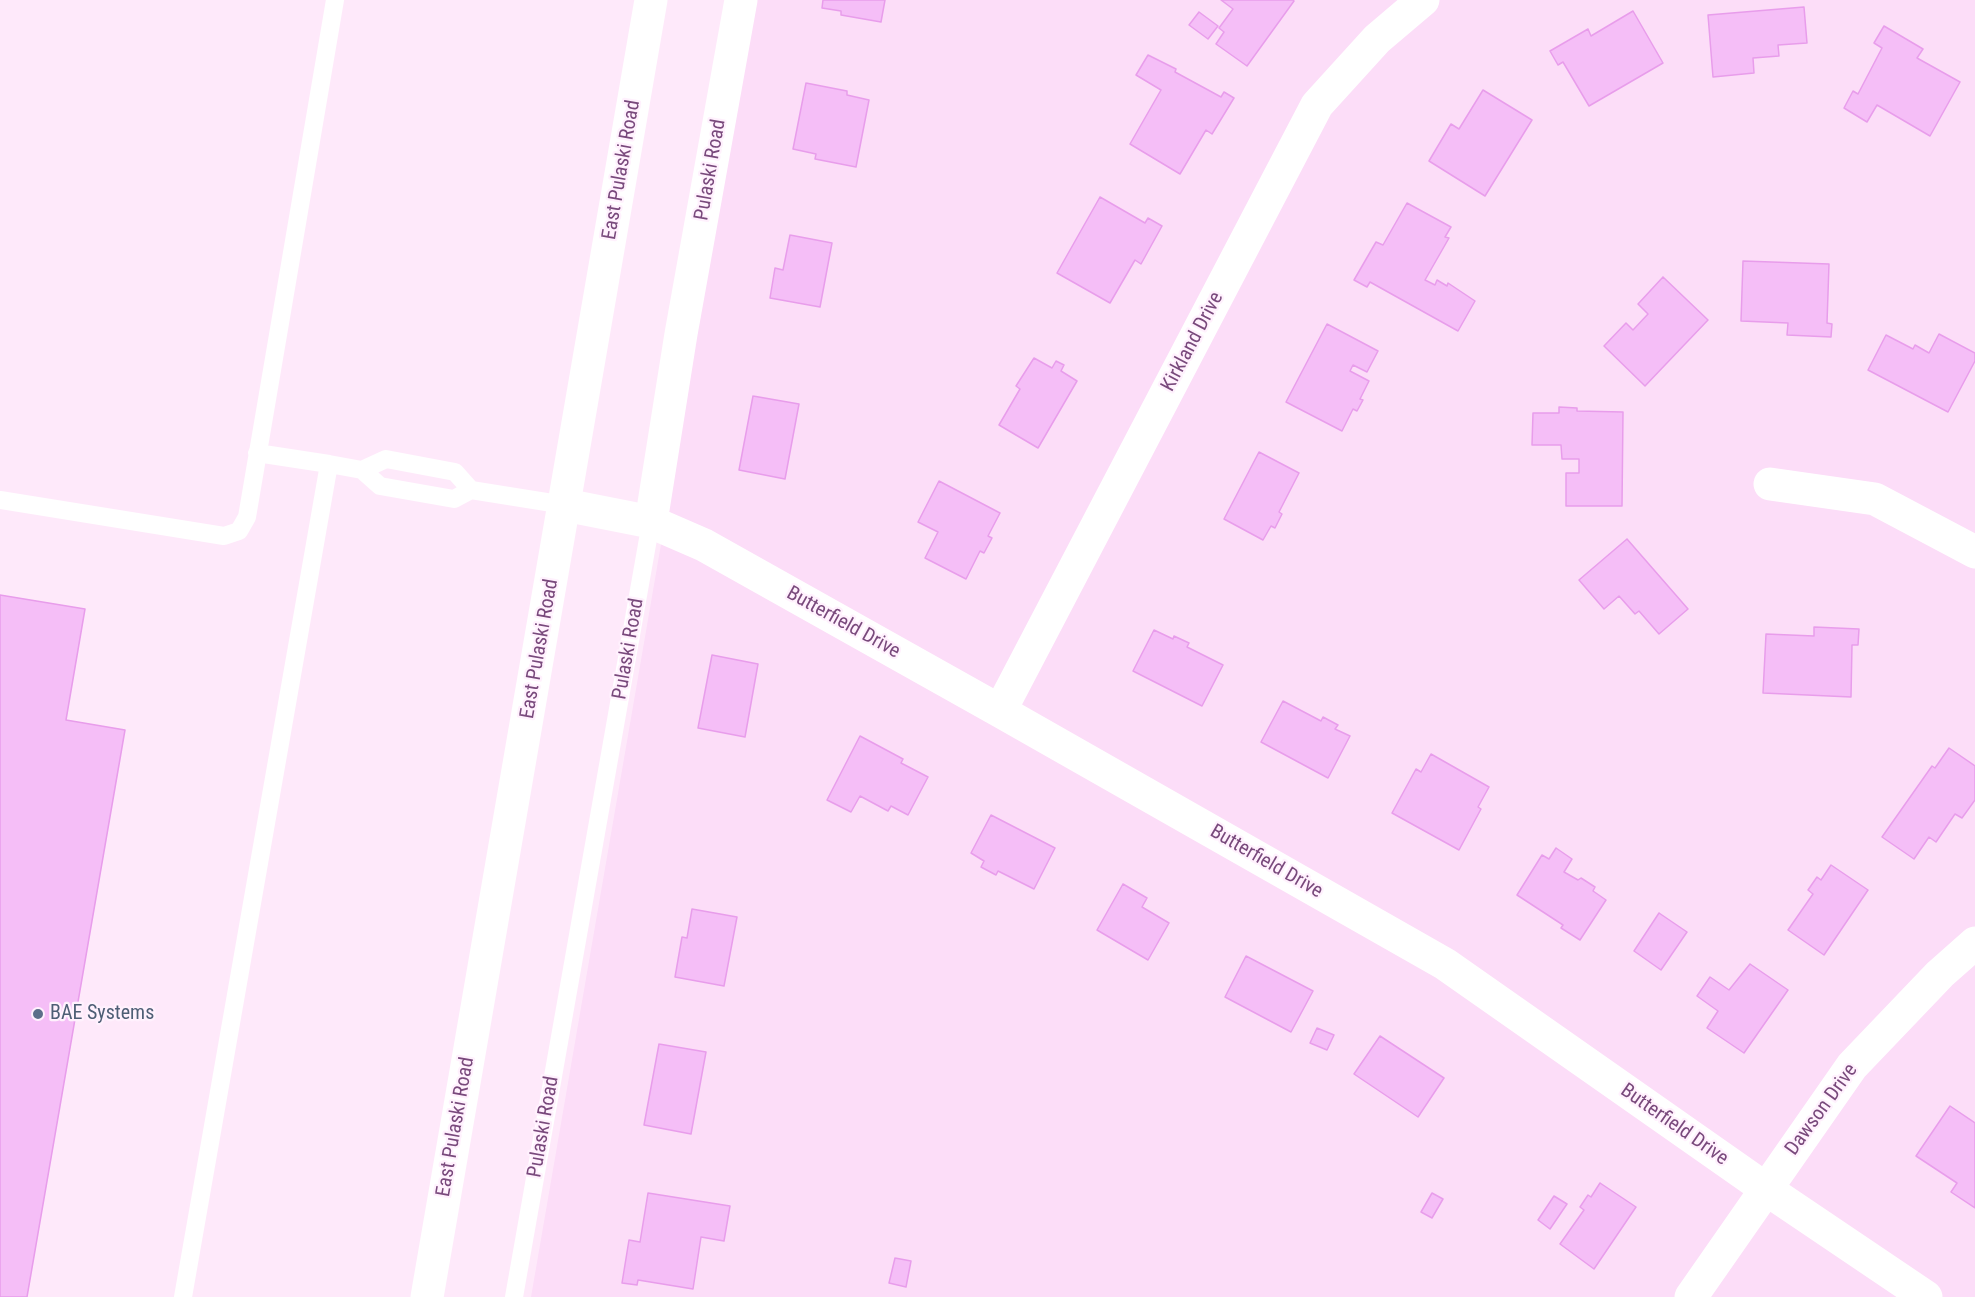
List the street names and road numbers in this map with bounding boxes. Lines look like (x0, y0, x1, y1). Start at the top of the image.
street label: East Pulaski Road (598, 98, 646, 242)
street label: Pulaski Road (690, 117, 732, 223)
street label: Kirkland Drive (1157, 288, 1229, 396)
street label: East Pulaski Road (516, 577, 564, 721)
street label: Butterfield Drive (782, 582, 904, 664)
street label: Pulaski Road (608, 596, 650, 702)
street label: Butterfield Drive (1205, 820, 1327, 904)
street label: East Pulaski Road (432, 1055, 480, 1199)
street label: Dawson Drive (1781, 1060, 1863, 1160)
street label: Pulaski Road (523, 1074, 565, 1180)
street label: Butterfield Drive (1615, 1079, 1733, 1171)

